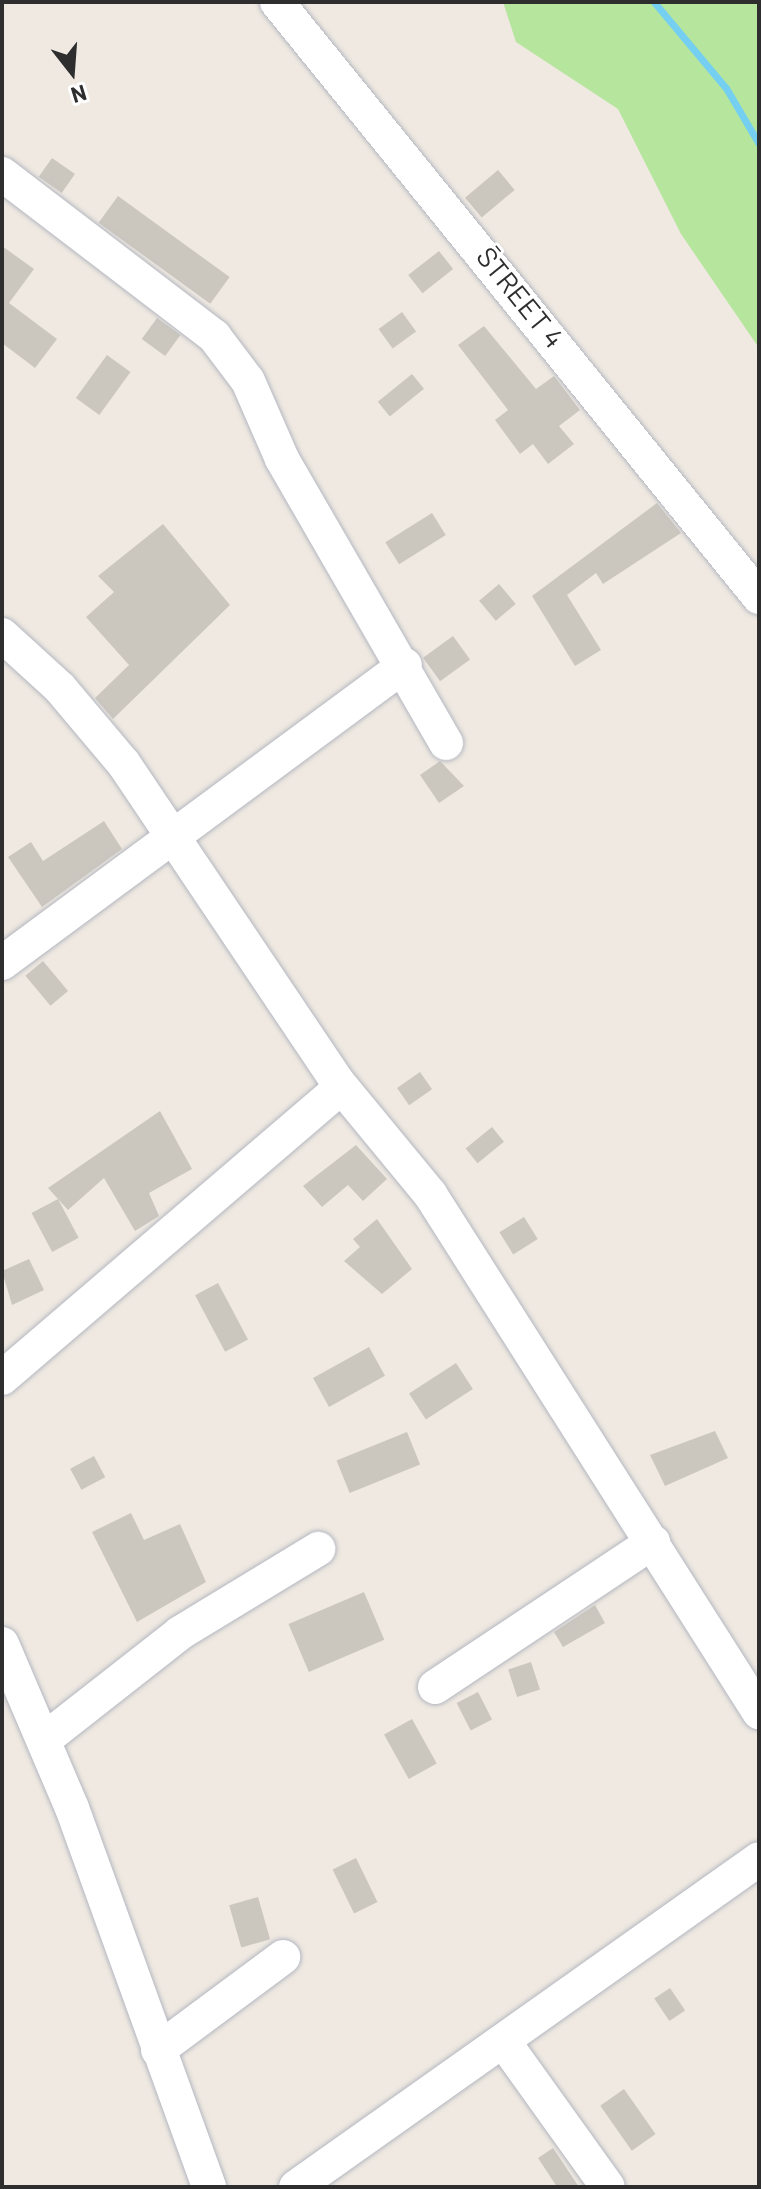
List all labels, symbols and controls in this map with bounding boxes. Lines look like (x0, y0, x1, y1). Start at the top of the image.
north arrow (32, 32, 112, 112)
text: N (68, 80, 90, 110)
street label: S̄TREET 4 (470, 240, 572, 354)

